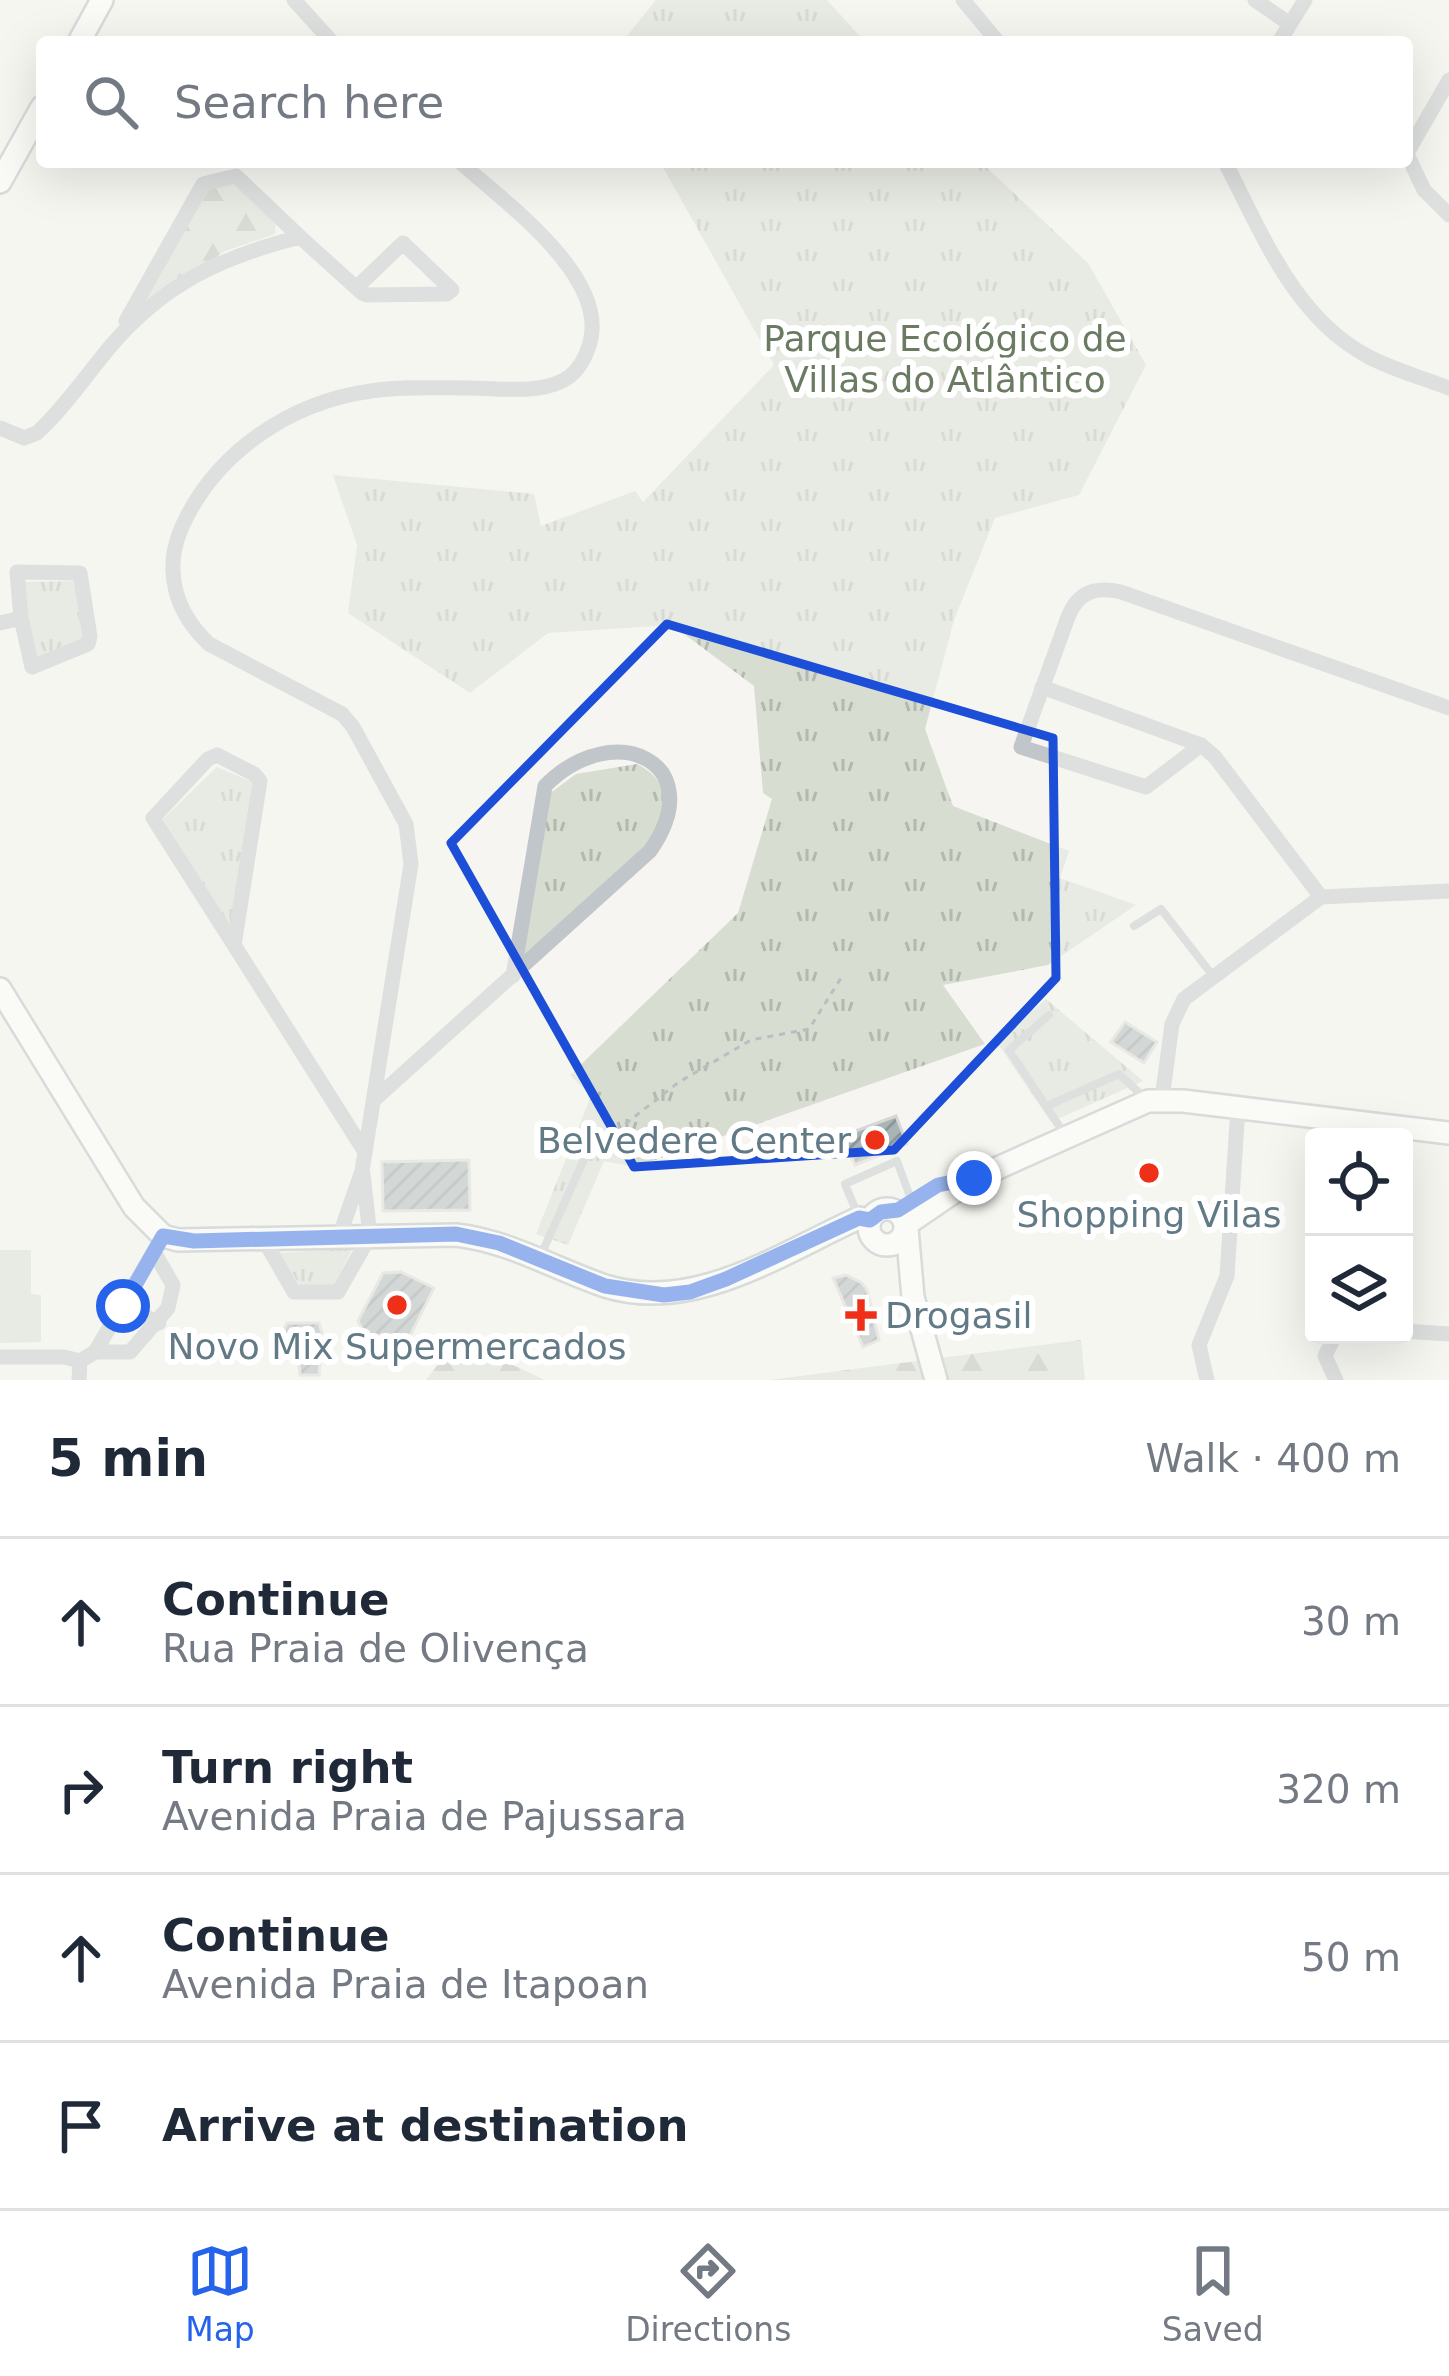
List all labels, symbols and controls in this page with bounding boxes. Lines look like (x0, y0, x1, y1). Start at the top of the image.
search box (36, 36, 1413, 168)
icon: search (78, 69, 144, 135)
text: Search here (174, 76, 444, 129)
park label: Parque Ecológico de Villas do Atlântico (763, 318, 1127, 400)
place label: Belvedere Center (537, 1120, 851, 1161)
marker: Belvedere Center (862, 1127, 888, 1153)
map controls (1305, 1128, 1413, 1344)
button: locate (1305, 1128, 1413, 1236)
route end (947, 1151, 1001, 1205)
marker: Shopping Vilas (1136, 1160, 1162, 1186)
place label: Shopping Vilas (1016, 1194, 1282, 1235)
button: layers (1305, 1236, 1413, 1344)
route start (96, 1279, 150, 1333)
marker: Novo Mix Supermercados (384, 1292, 410, 1318)
place label: Drogasil (885, 1295, 1032, 1336)
marker: Drogasil (848, 1302, 874, 1328)
place label: Novo Mix Supermercados (167, 1326, 627, 1367)
text: 5 min (48, 1429, 208, 1488)
text: Walk · 400 m (1146, 1436, 1401, 1481)
text: Continue (162, 1573, 390, 1626)
icon: ahead (48, 1589, 114, 1655)
text: 30 m (1301, 1599, 1401, 1644)
text: Rua Praia de Olivença (162, 1626, 589, 1671)
text: Turn right (162, 1741, 413, 1794)
icon: right (48, 1757, 114, 1823)
text: 320 m (1276, 1767, 1401, 1812)
text: Avenida Praia de Pajussara (162, 1794, 687, 1839)
text: Continue (162, 1909, 390, 1962)
icon: ahead (48, 1925, 114, 1991)
text: 50 m (1301, 1935, 1401, 1980)
text: Avenida Praia de Itapoan (162, 1962, 649, 2007)
icon: arrive (48, 2093, 114, 2159)
text: Arrive at destination (162, 2099, 688, 2152)
tab: Map (185, 2238, 255, 2349)
tab: Directions (625, 2238, 791, 2349)
tab: Saved (1162, 2238, 1264, 2349)

